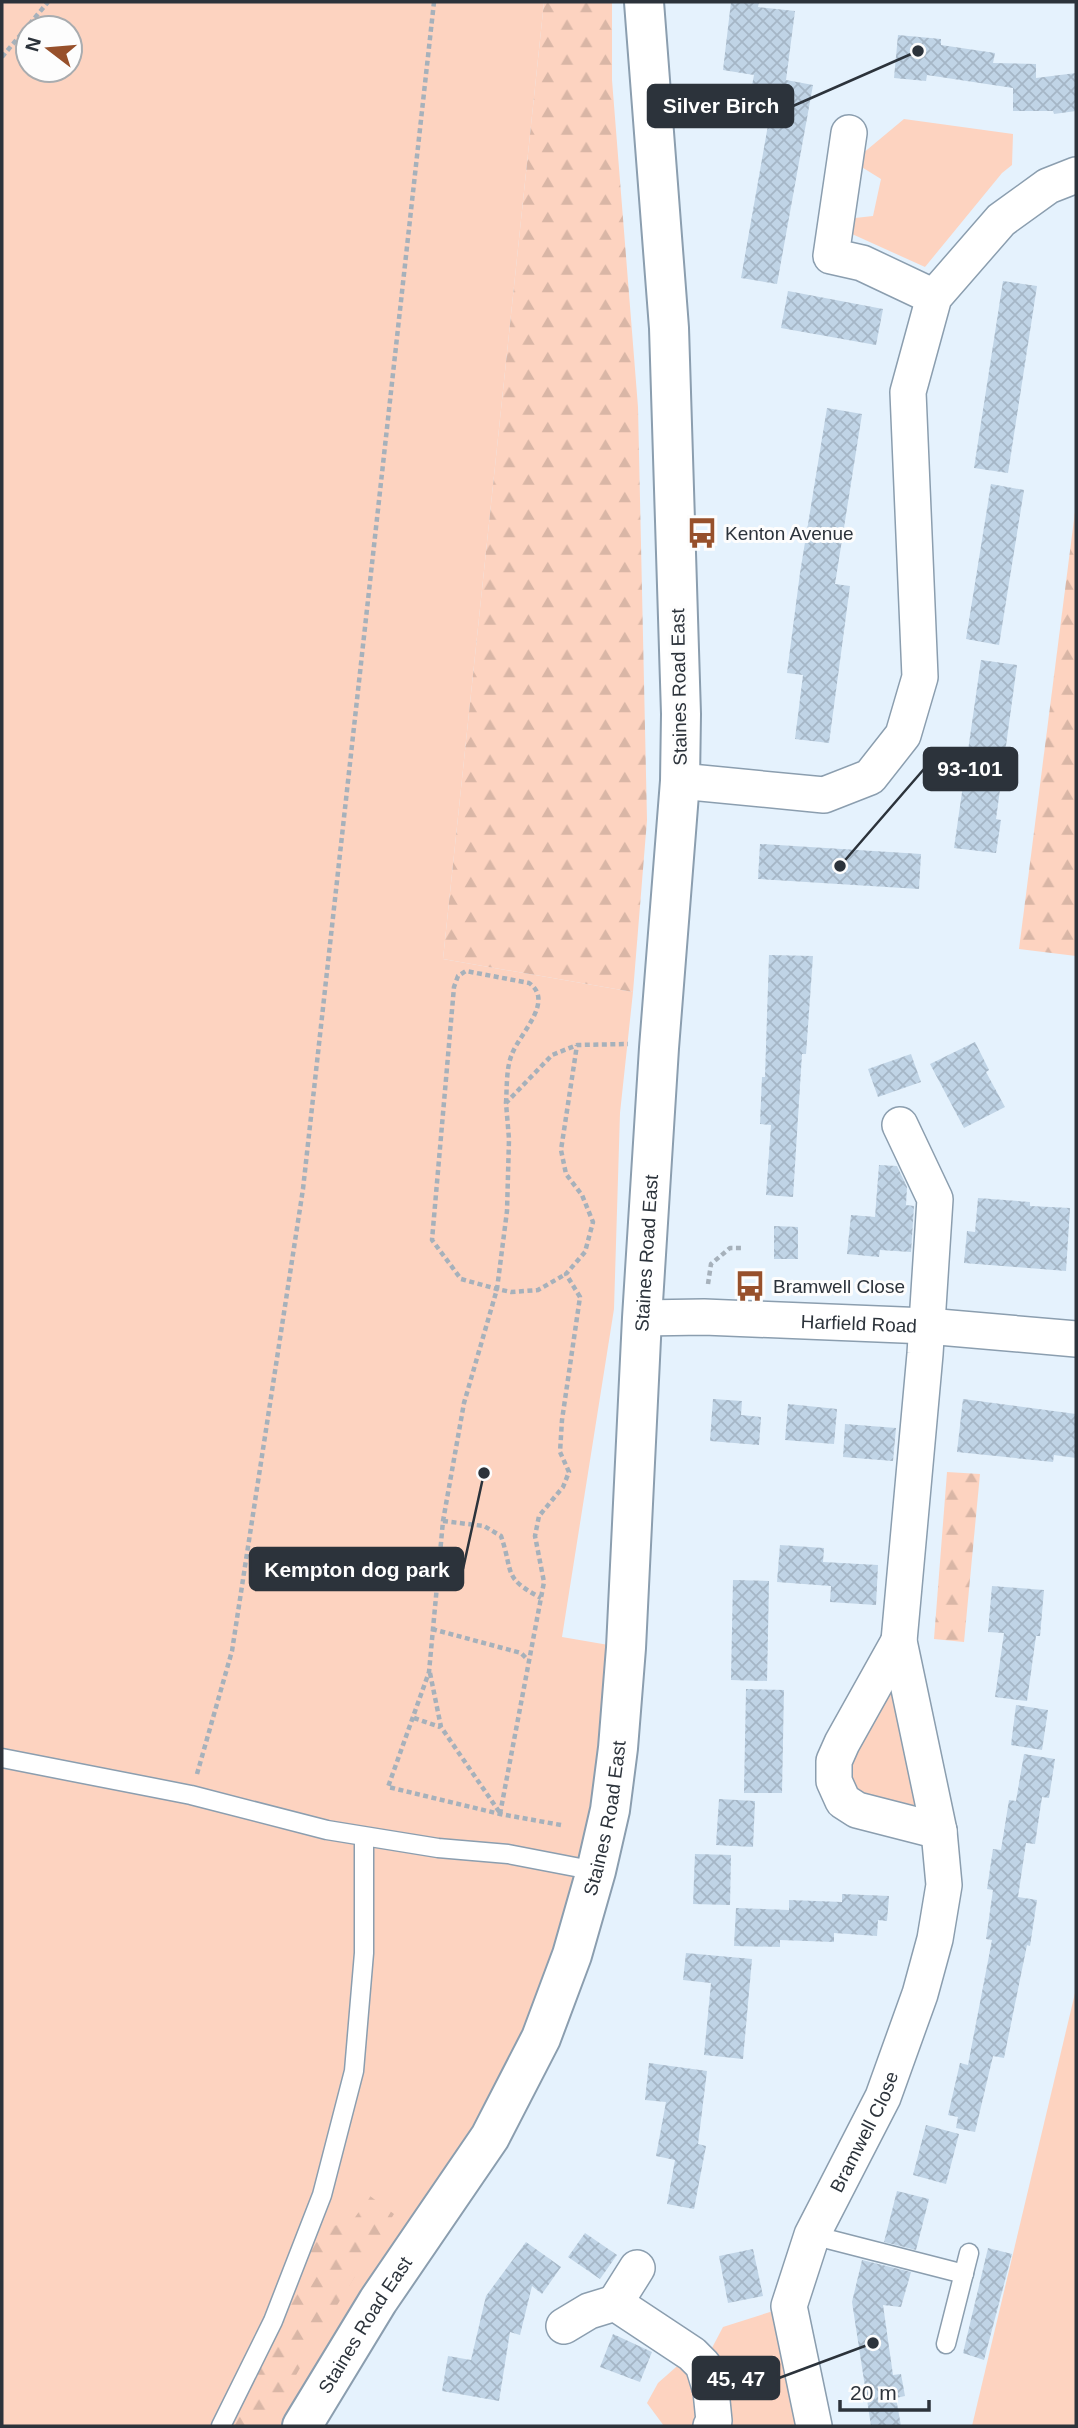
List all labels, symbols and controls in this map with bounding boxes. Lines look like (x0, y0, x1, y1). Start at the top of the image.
north arrow (14, 14, 84, 84)
text: N (21, 35, 45, 54)
callout: Silver Birch (648, 85, 793, 127)
text: Silver Birch (663, 94, 779, 117)
bus stop icon: Kenton Avenue (685, 516, 719, 550)
place label: Kenton Avenue (725, 523, 854, 544)
street label: Staines Road East (667, 607, 691, 766)
callout: 93-101 (924, 748, 1017, 790)
text: 93-101 (937, 757, 1003, 780)
street label: Staines Road East (631, 1173, 662, 1332)
bus stop icon: Bramwell Close (733, 1269, 767, 1303)
place label: Bramwell Close (773, 1276, 905, 1297)
street label: Harfield Road (800, 1310, 917, 1336)
callout: Kempton dog park (250, 1548, 463, 1590)
text: Kempton dog park (264, 1558, 450, 1581)
street label: Staines Road East (579, 1739, 629, 1898)
street label: Bramwell Close (825, 2068, 902, 2196)
street label: Staines Road East (314, 2252, 416, 2397)
callout: 45, 47 (693, 2357, 779, 2399)
text: 45, 47 (707, 2367, 765, 2390)
scale bar (840, 2368, 929, 2412)
text: 20 m (850, 2381, 897, 2404)

